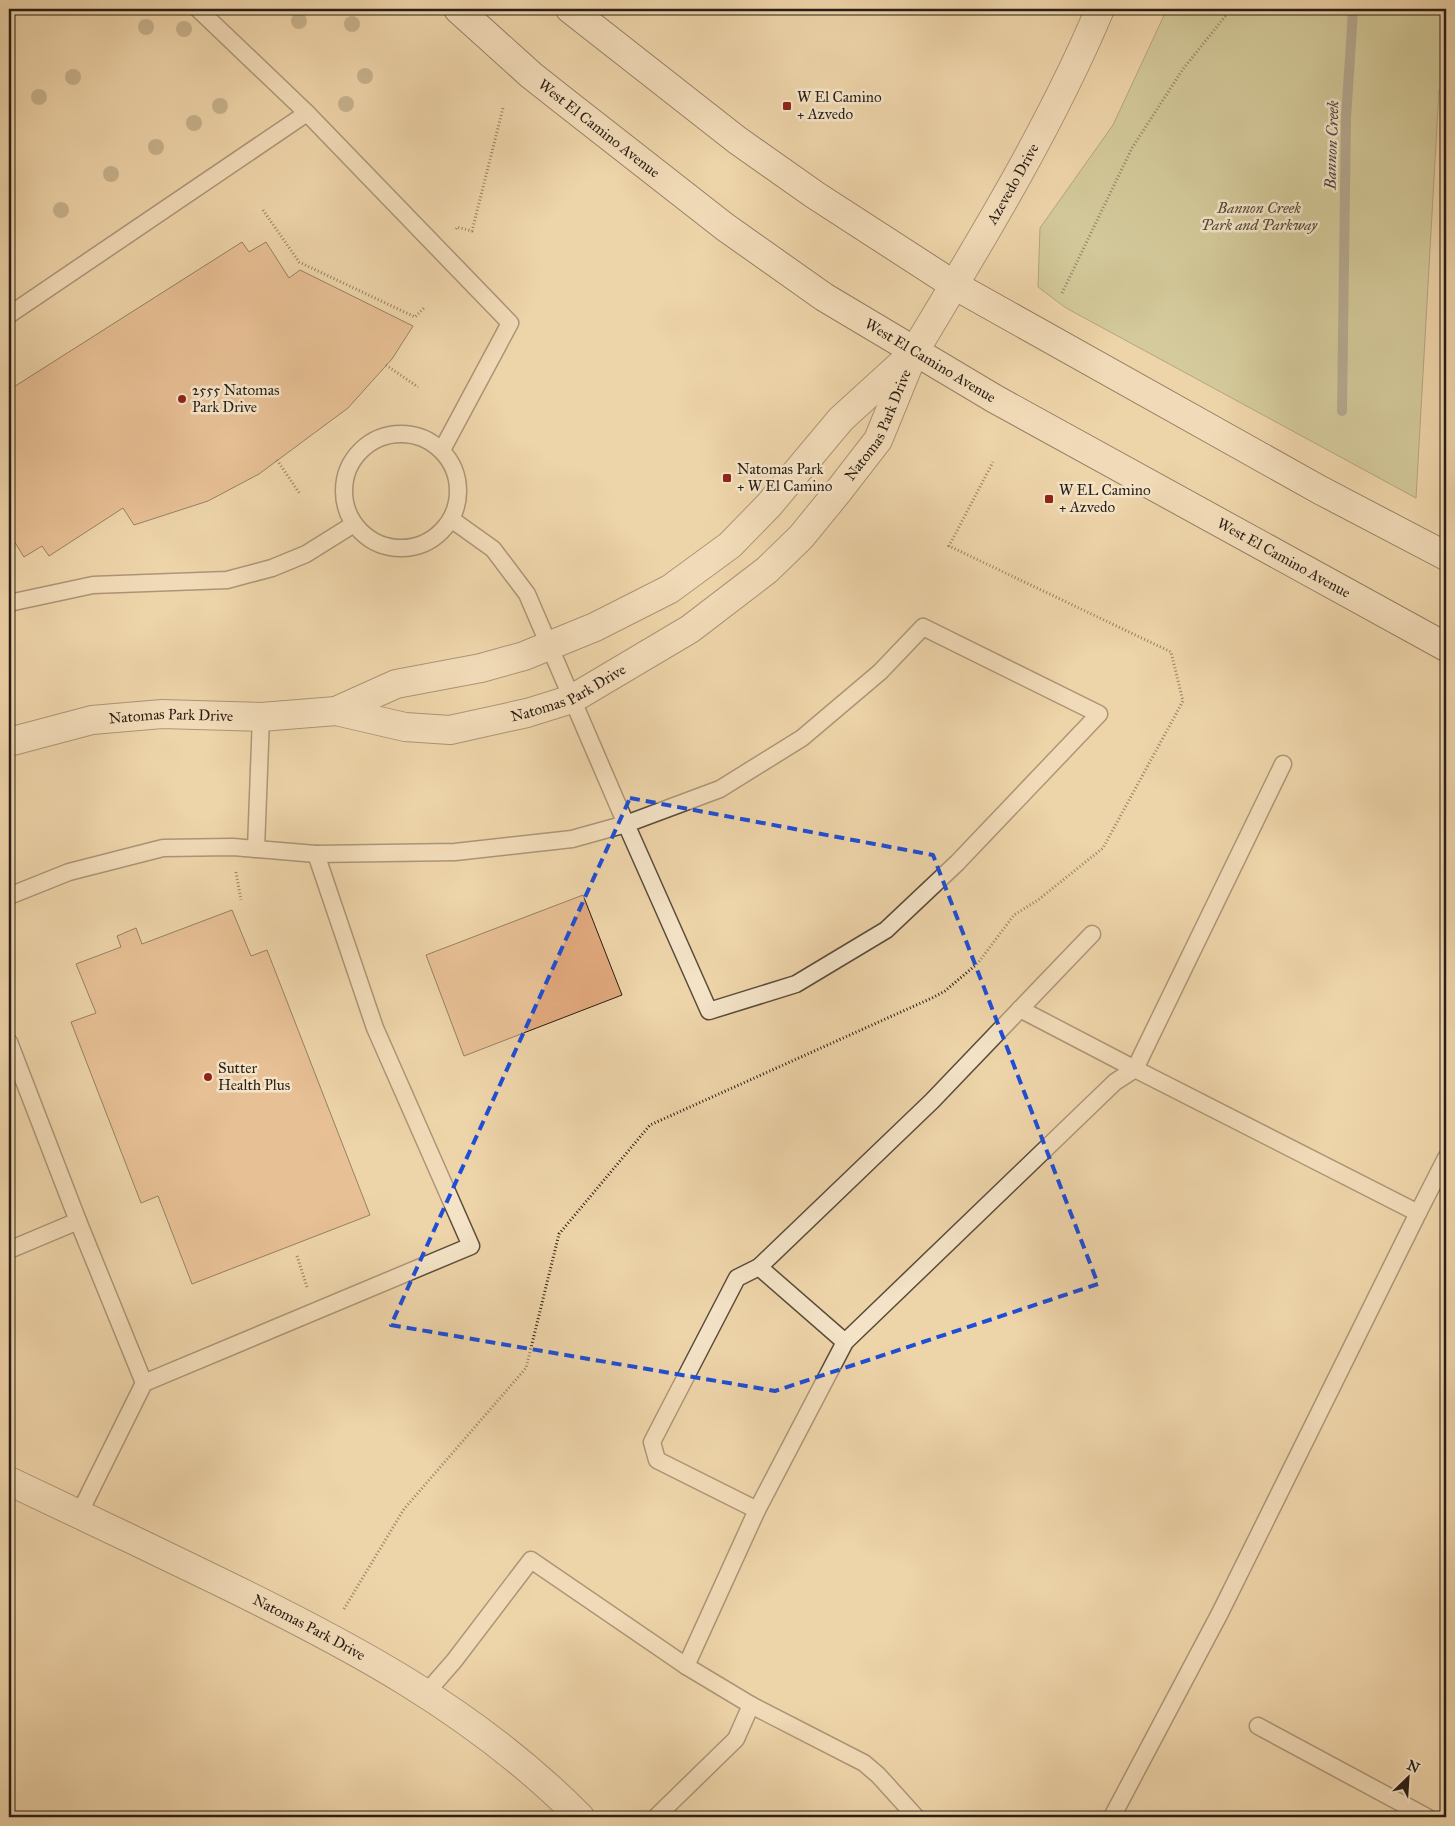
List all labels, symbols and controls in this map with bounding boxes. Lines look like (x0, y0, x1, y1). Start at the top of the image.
street label: West El Camino Avenue (535, 75, 663, 182)
place label: W El Camino + Azvedo (797, 88, 882, 123)
marker: W El Camino + Azvedo (781, 100, 793, 112)
water label: Bannon Creek (1320, 100, 1343, 191)
street label: Azevedo Drive (982, 140, 1042, 228)
park label: Bannon Creek Park and Parkway (1201, 199, 1318, 234)
street label: West El Camino Avenue (862, 314, 999, 406)
street label: Natomas Park Drive (841, 367, 915, 484)
place label: 2555 Natomas Park Drive (192, 381, 280, 416)
marker: 2555 Natomas Park Drive (176, 393, 188, 405)
place label: Natomas Park + W El Camino (737, 460, 833, 495)
marker: Natomas Park + W El Camino (721, 472, 733, 484)
place label: W EL Camino + Azvedo (1059, 481, 1151, 516)
marker: W EL Camino + Azvedo (1043, 493, 1055, 505)
street label: West El Camino Avenue (1214, 514, 1354, 602)
street label: Natomas Park Drive (509, 660, 629, 725)
street label: Natomas Park Drive (108, 705, 233, 728)
place label: Sutter Health Plus (218, 1059, 290, 1094)
marker: Sutter Health Plus (202, 1071, 214, 1083)
street label: Natomas Park Drive (250, 1591, 369, 1664)
north arrow (1382, 1754, 1432, 1804)
text: N (1404, 1756, 1422, 1777)

